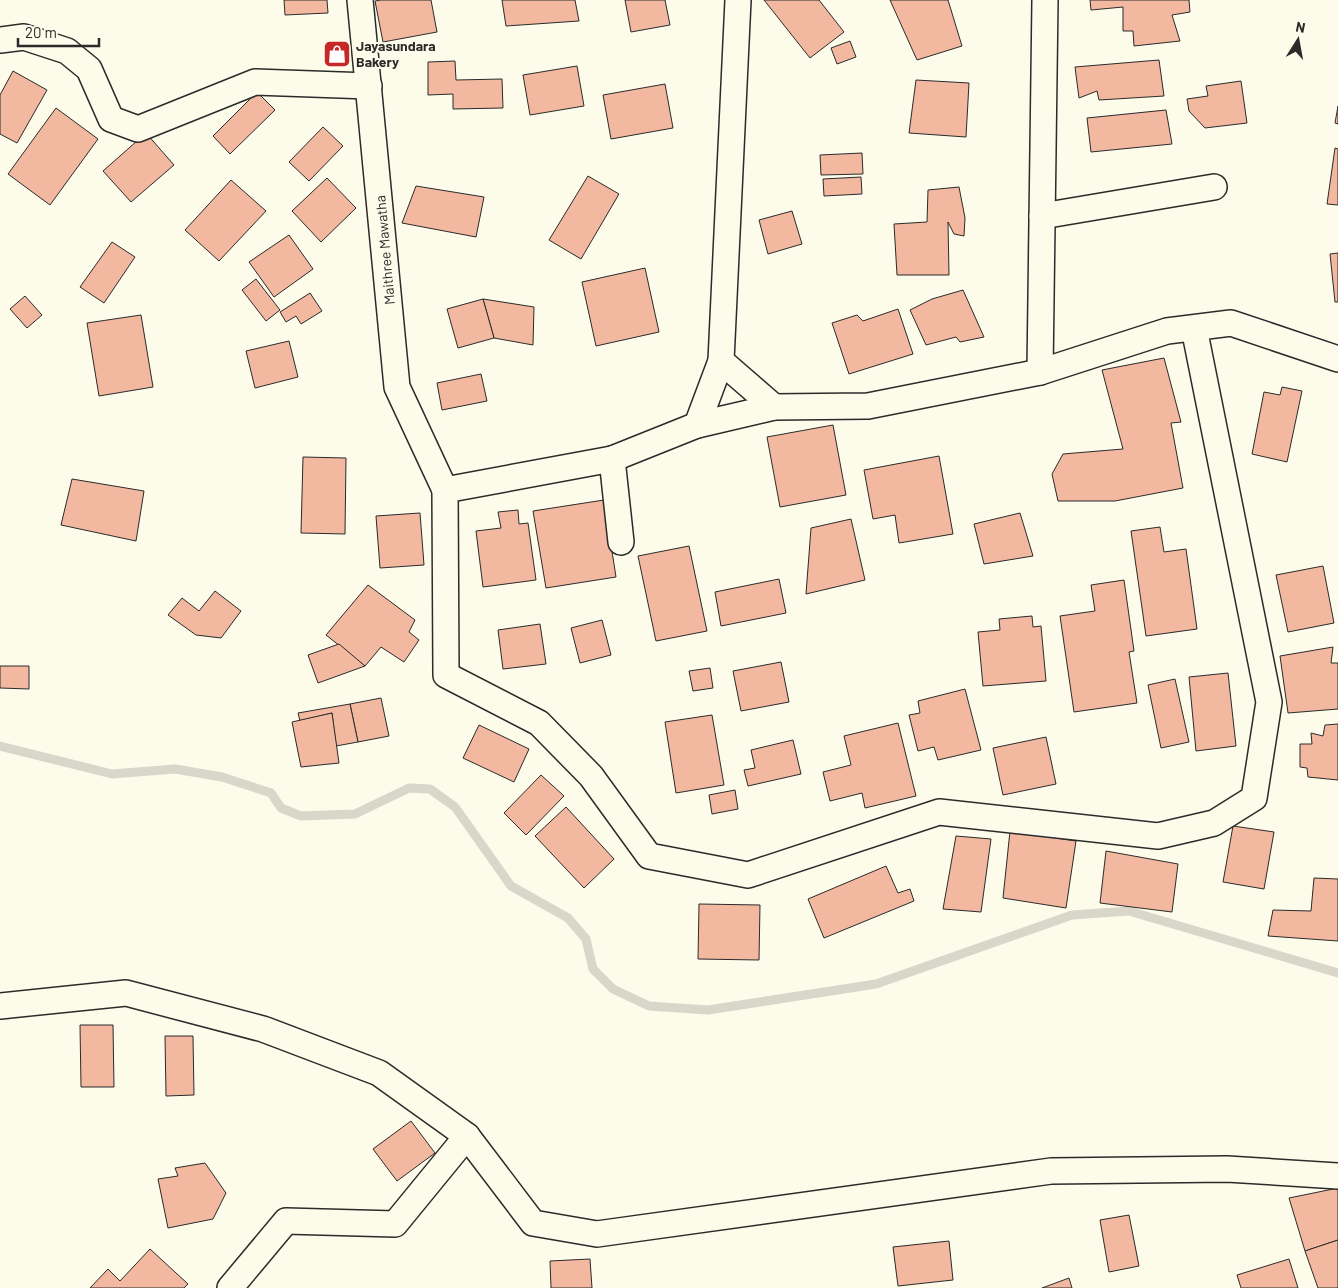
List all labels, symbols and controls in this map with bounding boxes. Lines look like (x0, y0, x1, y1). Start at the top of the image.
scale bar (18, 15, 99, 47)
north arrow (1273, 15, 1323, 65)
text: N (1294, 18, 1307, 36)
text: 20 m (25, 23, 57, 41)
place label: Jayasundara Bakery (356, 37, 436, 70)
shop icon: Jayasundara Bakery (322, 39, 352, 69)
street label: Maithree Mawatha (371, 194, 398, 306)

